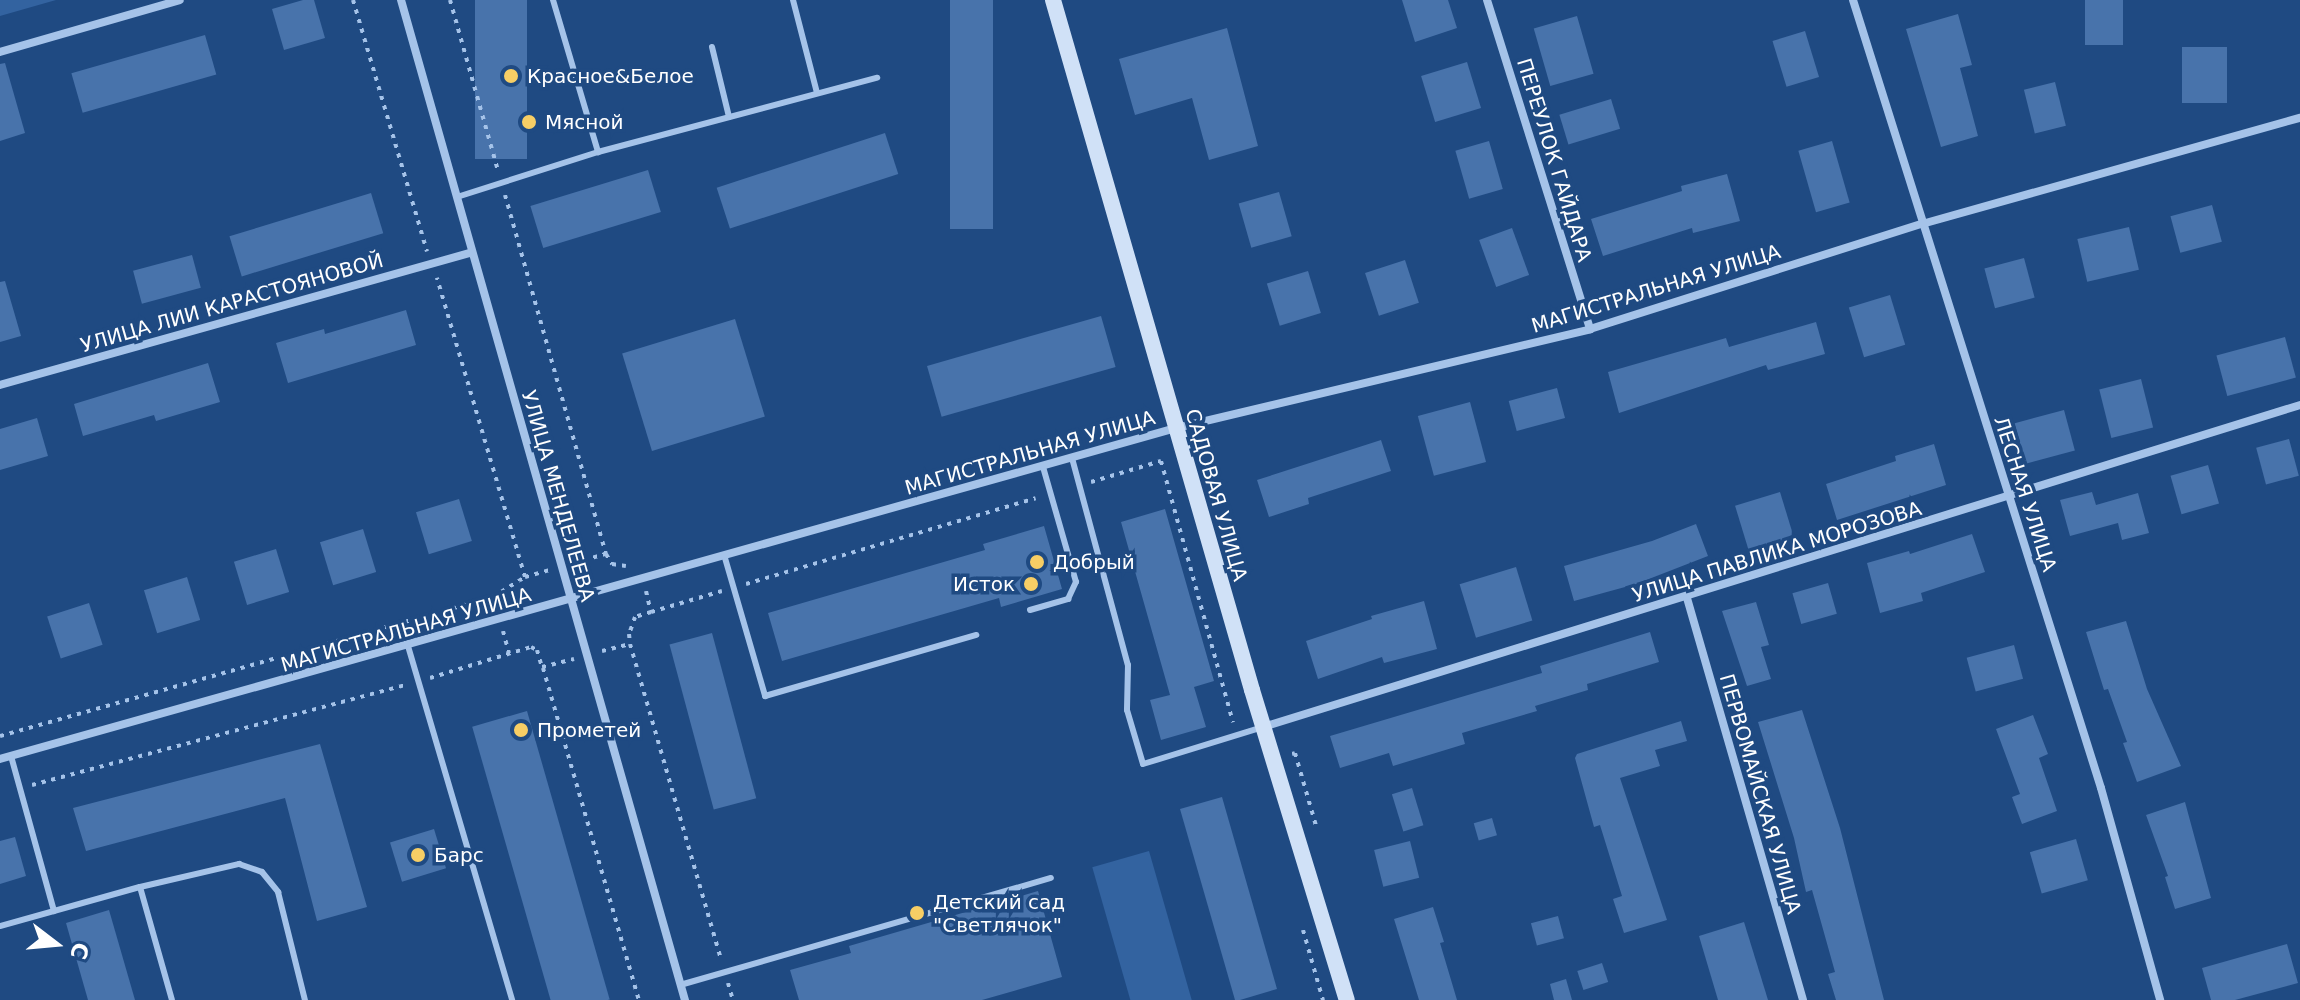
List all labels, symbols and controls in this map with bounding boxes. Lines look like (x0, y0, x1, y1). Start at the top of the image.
street label: ПЕРЕУЛОК ГАЙДАРА (1512, 55, 1596, 265)
place label: Красное&Белое (527, 64, 694, 88)
marker: Красное&Белое (502, 67, 520, 85)
place label: Мясной (545, 110, 624, 134)
marker: Мясной (520, 113, 538, 131)
street label: МАГИСТРАЛЬНАЯ УЛИЦА (1529, 240, 1783, 338)
street label: УЛИЦА ЛИИ КАРАСТОЯНОВОЙ (78, 248, 386, 358)
street label: УЛИЦА МЕНДЕЛЕЕВА (516, 388, 600, 604)
street label: МАГИСТРАЛЬНАЯ УЛИЦА (902, 406, 1158, 500)
street label: САДОВАЯ УЛИЦА (1180, 406, 1252, 584)
street label: ЛЕСНАЯ УЛИЦА (1989, 413, 2061, 575)
street label: УЛИЦА ПАВЛИКА МОРОЗОВА (1629, 496, 1925, 608)
place label: Добрый (1053, 550, 1135, 574)
marker: Добрый (1028, 553, 1046, 571)
place label: Исток (953, 572, 1015, 596)
marker: Исток (1022, 575, 1040, 593)
street label: МАГИСТРАЛЬНАЯ УЛИЦА (278, 583, 534, 677)
street label: ПЕРВОМАЙСКАЯ УЛИЦА (1714, 671, 1806, 917)
place label: Прометей (537, 718, 641, 742)
marker: Прометей (512, 721, 530, 739)
place label: Барс (434, 843, 484, 867)
marker: Барс (409, 846, 427, 864)
place label: Детский сад "Светлячок" (933, 890, 1065, 937)
north arrow (16, 904, 96, 984)
marker: Детский сад "Светлячок" (908, 904, 926, 922)
text: С (65, 940, 94, 962)

